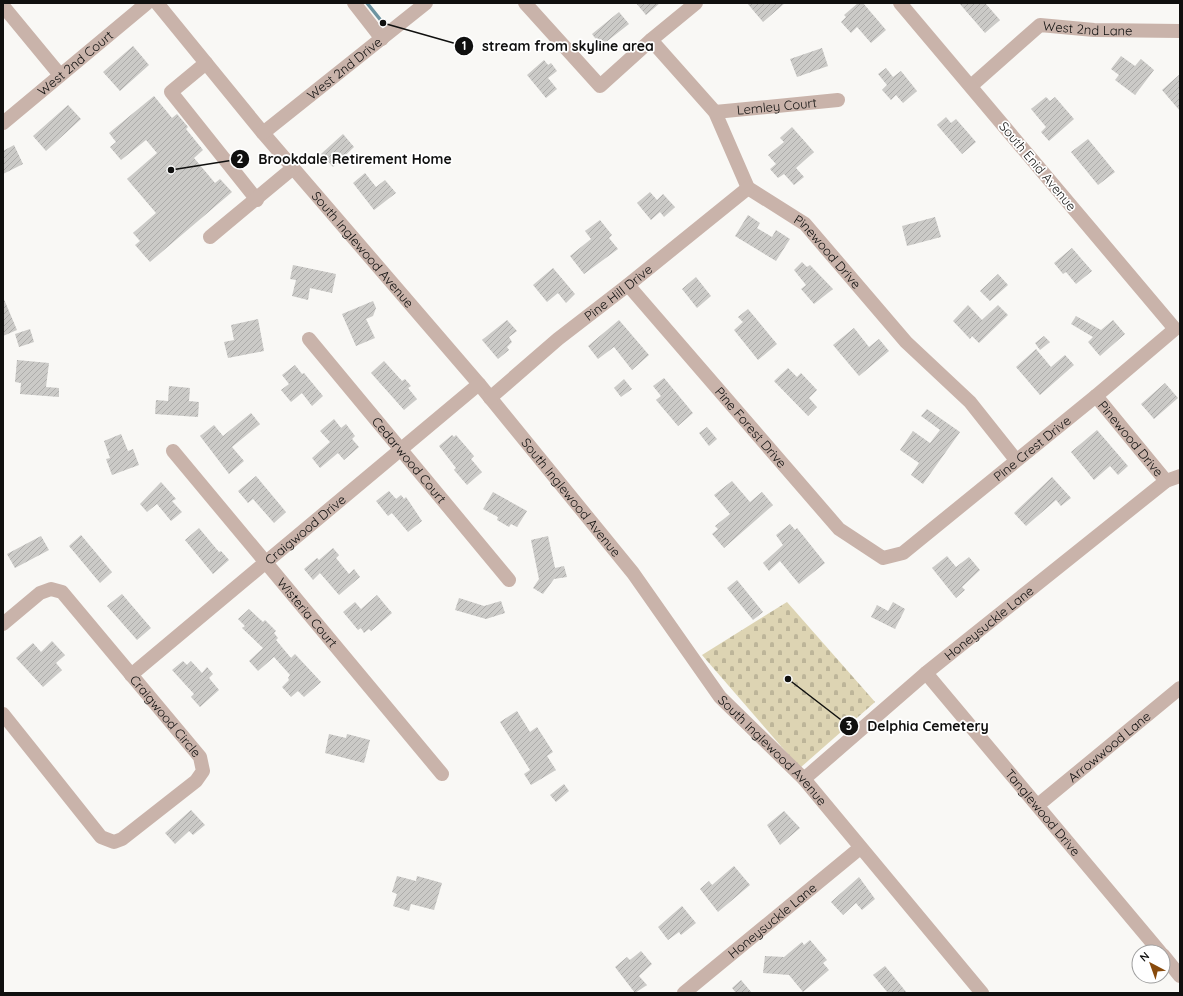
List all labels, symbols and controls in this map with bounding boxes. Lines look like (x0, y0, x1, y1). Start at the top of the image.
street label: West 2nd Lane (1042, 17, 1133, 38)
street label: West 2nd Court (34, 27, 116, 99)
street label: West 2nd Drive (304, 33, 385, 103)
callout: stream from skyline area (454, 33, 662, 59)
text: stream from skyline area (482, 37, 654, 55)
text: 1 (462, 38, 466, 53)
street label: Lemley Court (736, 94, 818, 118)
street label: South Enid Avenue (996, 118, 1080, 214)
callout: Brookdale Retirement Home (230, 146, 460, 172)
text: Brookdale Retirement Home (258, 150, 452, 168)
text: 2 (237, 151, 244, 166)
street label: South Inglewood Avenue (308, 188, 417, 311)
street label: Pinewood Drive (791, 211, 865, 292)
street label: Pine Hill Drive (581, 261, 655, 324)
street label: Pine Forest Drive (712, 384, 790, 471)
street label: Pinewood Drive (1095, 397, 1167, 480)
street label: Pine Crest Drive (990, 412, 1074, 484)
street label: Cedarwood Court (369, 413, 450, 506)
street label: South Inglewood Avenue (518, 435, 624, 560)
street label: Craigwood Drive (261, 491, 349, 568)
street label: Wisteria Court (274, 574, 341, 650)
street label: Honeysuckle Lane (941, 582, 1037, 663)
street label: Craigwood Circle (127, 672, 205, 760)
street label: South Inglewood Avenue (715, 692, 830, 809)
street label: Arrowwood Lane (1064, 708, 1154, 785)
callout: Delphia Cemetery (839, 713, 997, 739)
text: Delphia Cemetery (867, 717, 989, 735)
text: 3 (846, 718, 852, 733)
street label: Tanglewood Drive (1002, 766, 1084, 859)
street label: Honeysuckle Lane (724, 879, 819, 962)
north arrow (1131, 944, 1171, 984)
text: N (1137, 949, 1152, 964)

